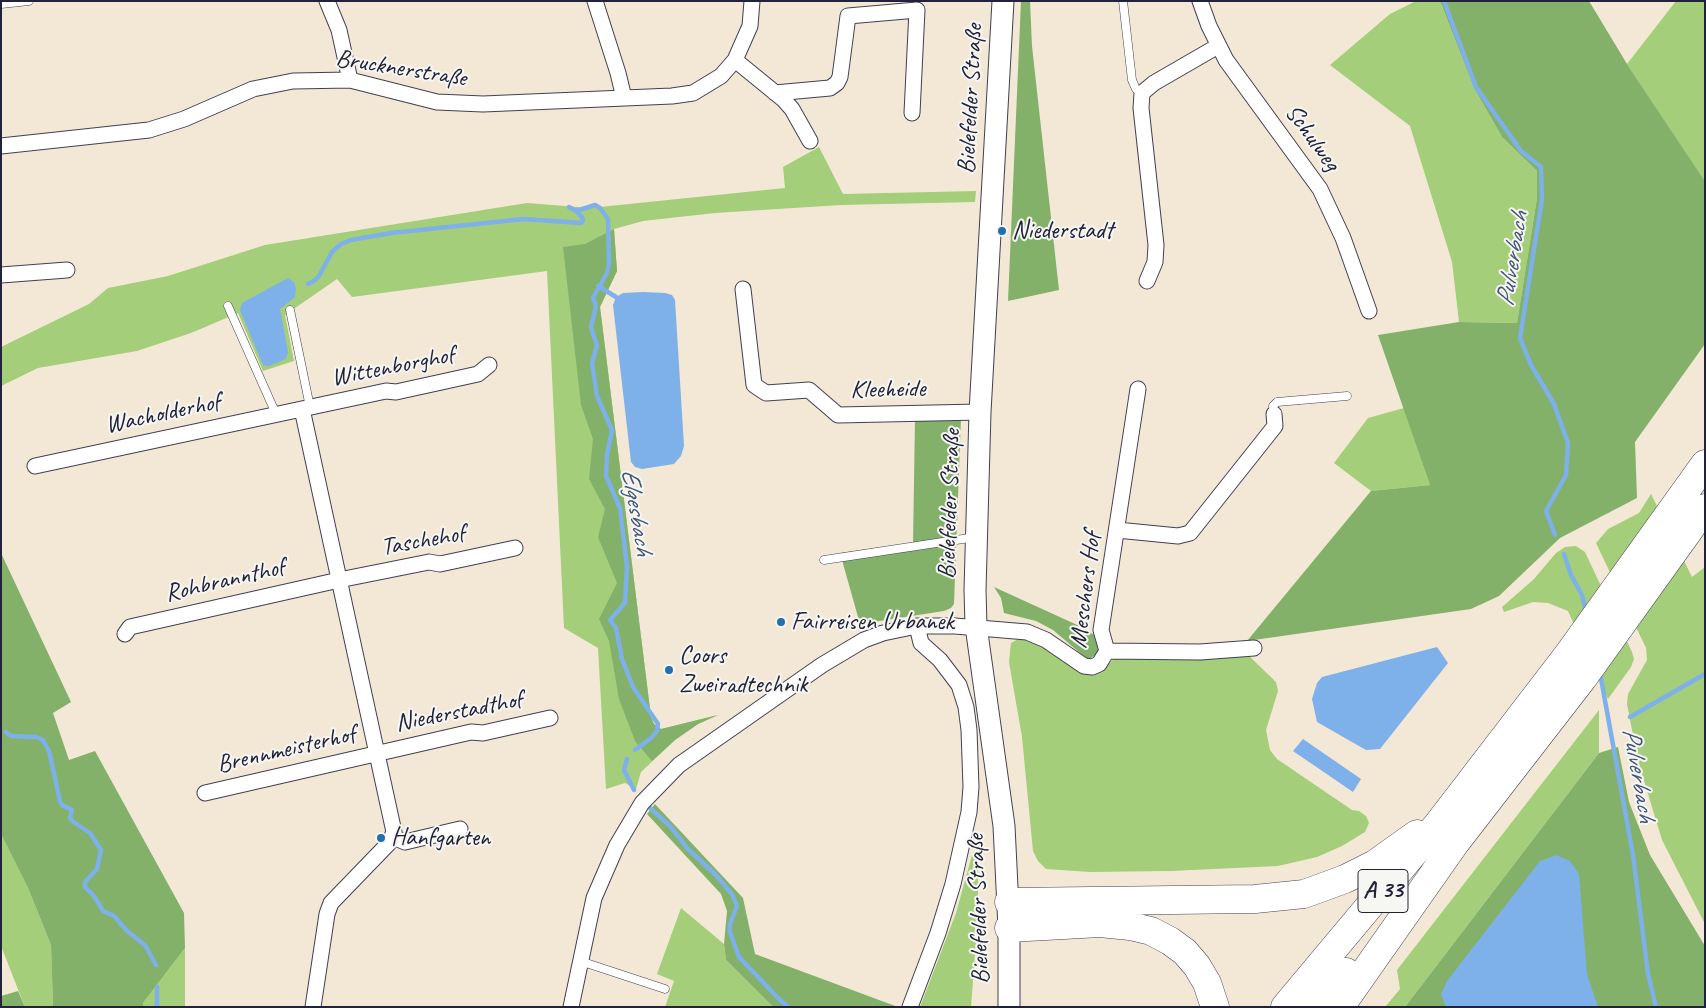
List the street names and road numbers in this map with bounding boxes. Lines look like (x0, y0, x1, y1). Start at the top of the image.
street label: Bielefelder Straße (952, 23, 990, 175)
street label: Brucknerstraße (334, 44, 468, 94)
street label: Schulweg (1278, 99, 1346, 177)
street label: Wittenborghof (329, 340, 457, 394)
street label: Kleeheide (850, 374, 926, 406)
street label: Wacholderhof (103, 387, 223, 441)
street label: Bielefelder Straße (932, 429, 968, 579)
street label: Taschehof (379, 519, 467, 563)
street label: Meschers Hof (1064, 530, 1108, 650)
street label: Rohbrannthof (162, 553, 288, 609)
street label: Niederstadthof (393, 685, 525, 739)
street label: Brennmeisterhof (214, 720, 358, 780)
street label: Bielefelder Straße (961, 834, 997, 984)
road number: A 33 (1358, 869, 1408, 912)

